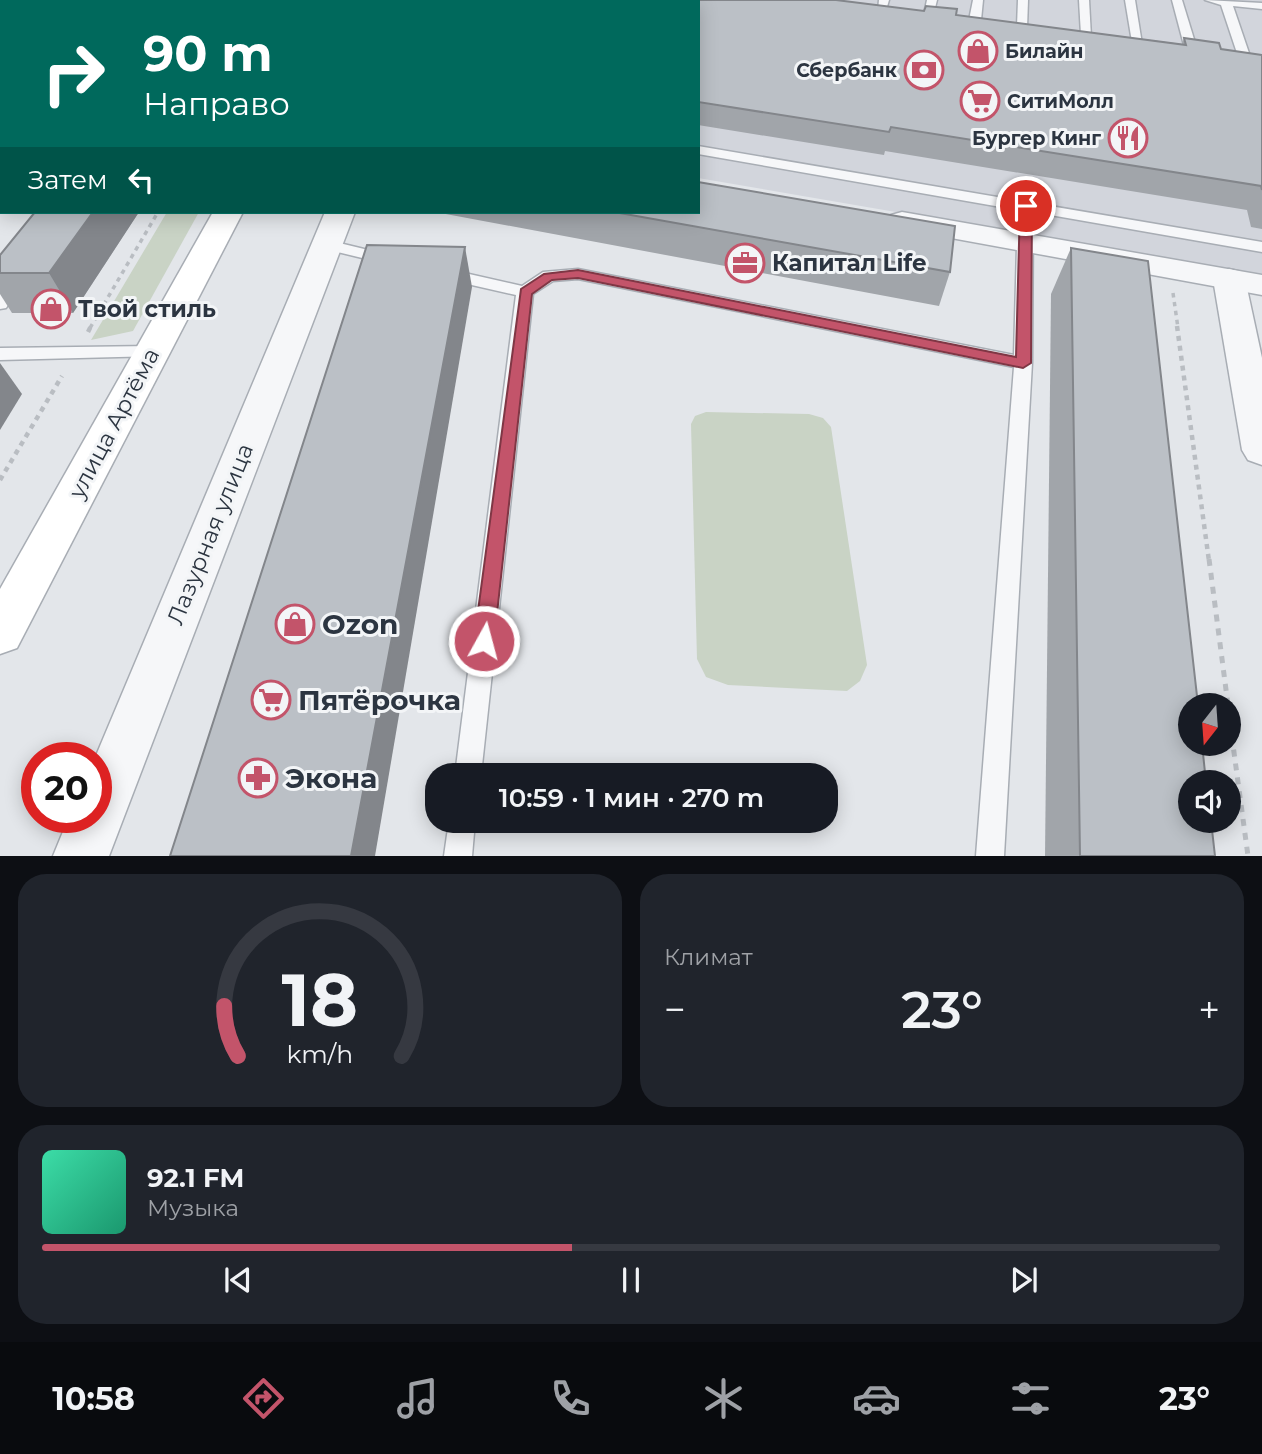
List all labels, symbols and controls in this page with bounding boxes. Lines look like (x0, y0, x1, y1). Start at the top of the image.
text: 90 m (143, 24, 273, 83)
icon: right (28, 28, 119, 119)
shop icon: Билайн (957, 30, 999, 72)
place label: Билайн (1005, 40, 1083, 63)
bank icon: Сбербанк (903, 49, 945, 91)
place label: Сбербанк (796, 59, 898, 82)
supermarket icon: СитиМолл (959, 80, 1001, 122)
text: Направо (143, 84, 290, 123)
place label: СитиМолл (1007, 90, 1114, 113)
restaurant icon: Бургер Кинг (1107, 117, 1149, 159)
place label: Бургер Кинг (972, 127, 1101, 150)
icon: left (122, 161, 160, 199)
text: Затем (28, 164, 108, 196)
pin (996, 176, 1056, 236)
icon: arrive (1007, 187, 1045, 225)
office icon: Капитал Life (724, 242, 766, 284)
place label: Капитал Life (772, 249, 927, 277)
shop icon: Твой стиль (30, 288, 72, 330)
place label: Твой стиль (78, 295, 216, 323)
street label: улица Артёма (62, 343, 165, 504)
street label: Лазурная улица (161, 439, 259, 629)
shop icon: Ozon (274, 603, 316, 645)
position arrow (447, 604, 521, 678)
place label: Ozon (322, 607, 398, 641)
supermarket icon: Пятёрочка (250, 679, 292, 721)
place label: Пятёрочка (298, 683, 461, 717)
north arrow (1178, 693, 1241, 756)
map controls (1178, 693, 1241, 833)
speed limit sign: 20 (21, 742, 112, 833)
pharmacy icon: Экона (237, 757, 279, 799)
place label: Экона (285, 761, 377, 795)
button: sound (1178, 770, 1241, 833)
text: 10:59 · 1 мин · 270 m (499, 782, 764, 814)
text: Климат (664, 943, 753, 971)
text: 18 (282, 957, 358, 1045)
text: 23° (901, 978, 983, 1041)
text: − (664, 986, 686, 1033)
text: + (1198, 986, 1220, 1033)
text: km/h (287, 1039, 353, 1069)
text: 92.1 FM (147, 1162, 244, 1194)
text: Музыка (147, 1194, 239, 1222)
icon: previous (219, 1261, 257, 1299)
icon: pause (612, 1261, 650, 1299)
icon: next (1005, 1261, 1043, 1299)
icon: directions (239, 1374, 288, 1423)
icon: music (393, 1374, 442, 1423)
icon: phone (546, 1374, 595, 1423)
icon: climate (699, 1374, 748, 1423)
icon: car (852, 1374, 901, 1423)
icon: filters (1006, 1374, 1055, 1423)
text: 10:58 (52, 1379, 135, 1418)
text: 23° (1159, 1379, 1210, 1418)

